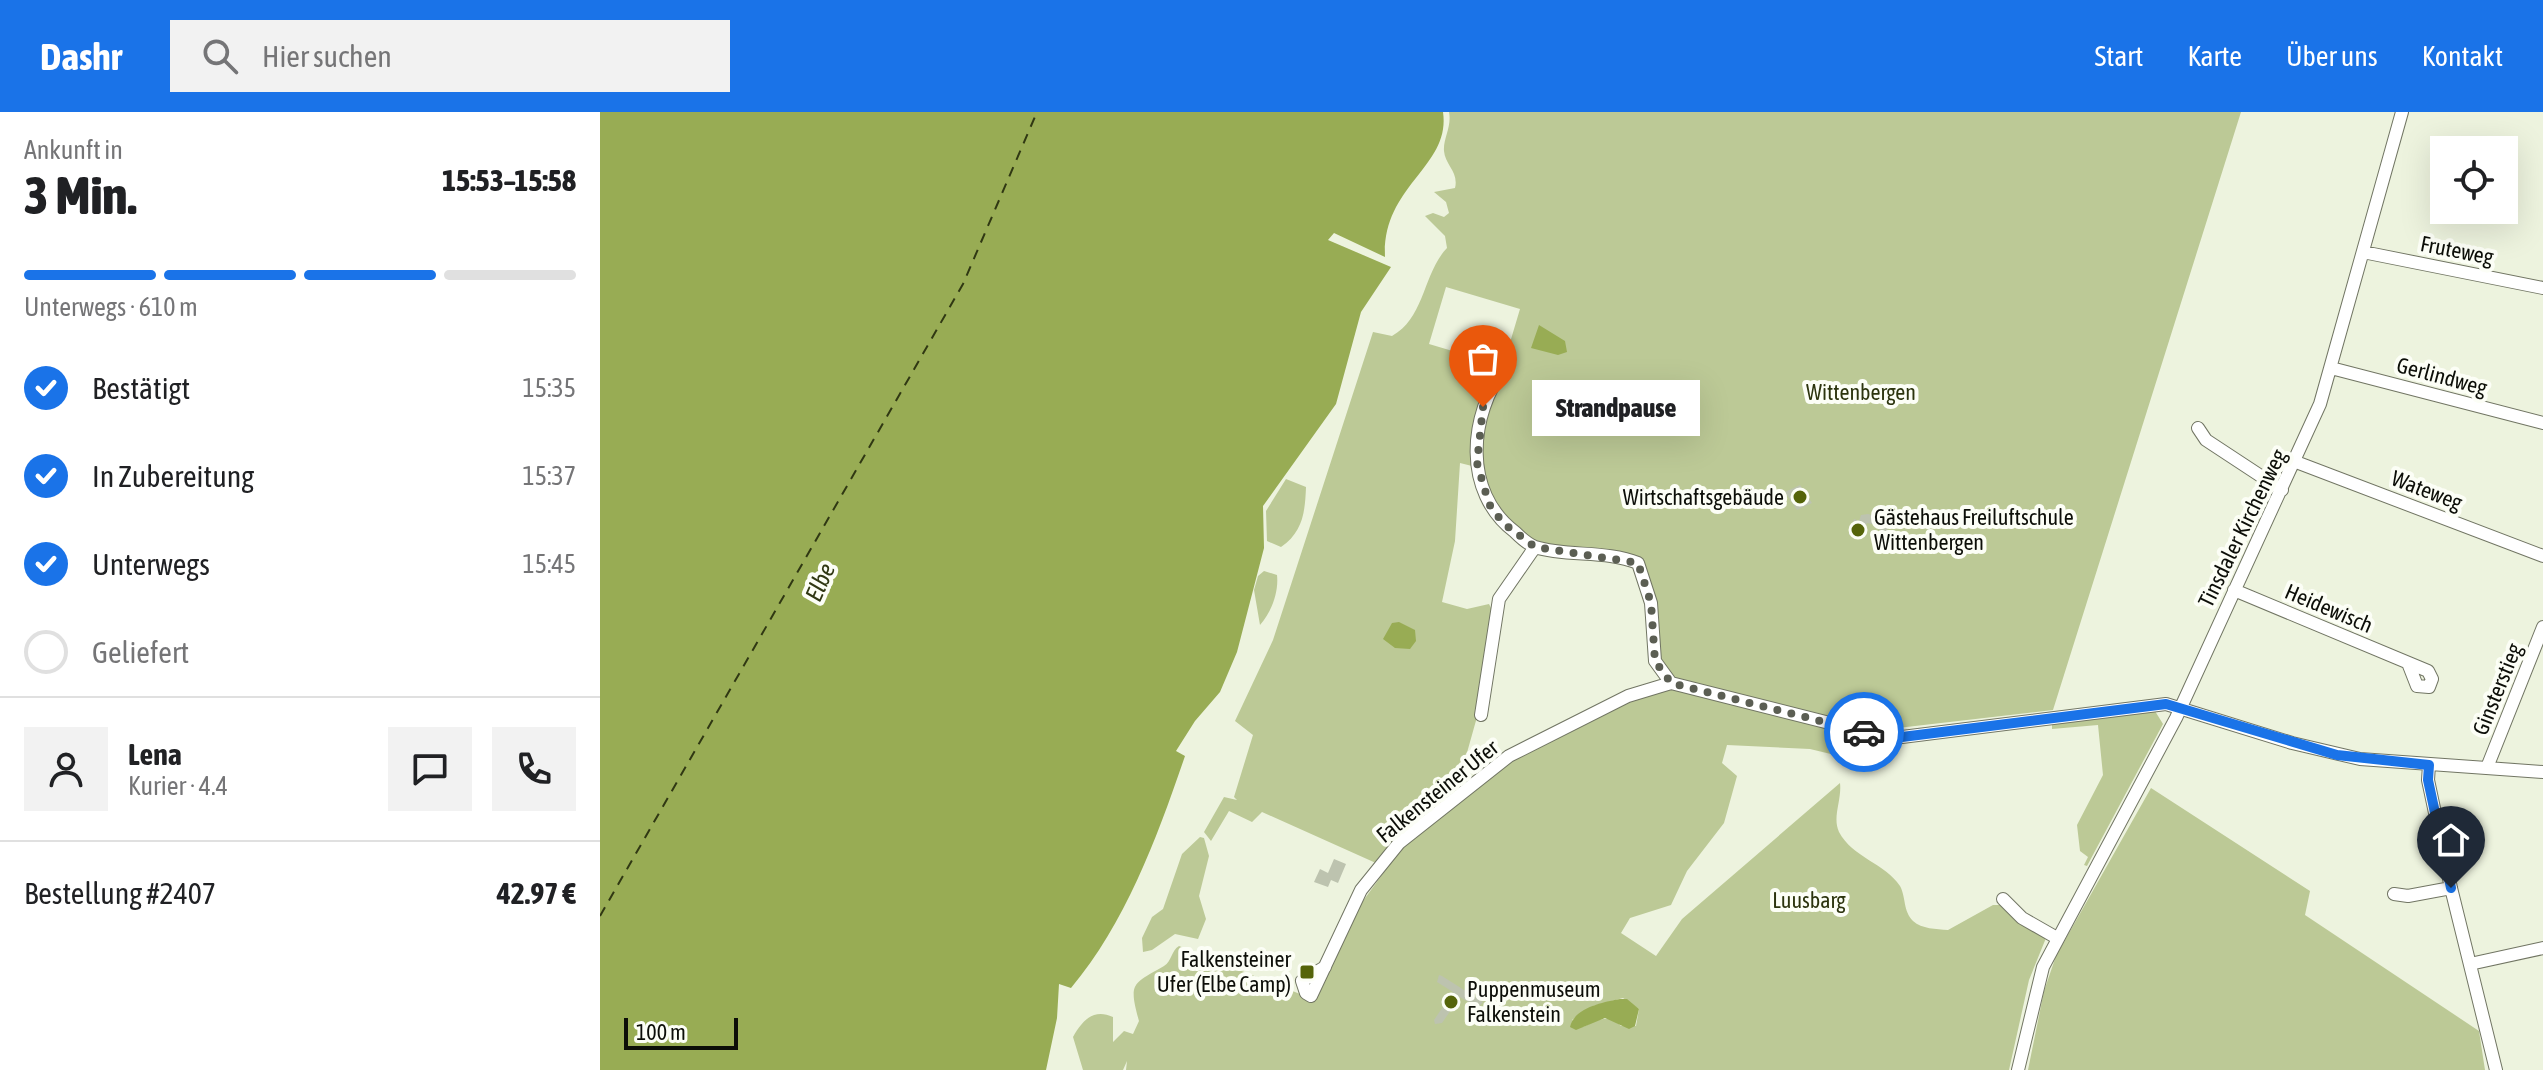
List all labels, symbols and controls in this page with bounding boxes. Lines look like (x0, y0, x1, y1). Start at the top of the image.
search box (170, 20, 730, 92)
icon: search (198, 34, 242, 78)
text: Dashr (40, 35, 122, 78)
text: Hier suchen (262, 39, 392, 73)
text: Start (2094, 40, 2143, 72)
text: Karte (2187, 40, 2242, 72)
text: Über uns (2286, 40, 2378, 72)
text: Kontakt (2422, 40, 2503, 72)
text: Ankunft in (24, 135, 123, 165)
map controls (2430, 136, 2518, 224)
button: locate (2430, 136, 2518, 224)
text: 15:53–15:58 (442, 163, 576, 197)
text: 3 Min. (24, 165, 137, 225)
street label: Fruteweg (2418, 230, 2496, 270)
text: Unterwegs · 610 m (24, 292, 198, 322)
pin (1449, 325, 1517, 407)
icon: bag (1461, 337, 1505, 381)
street label: Gerlindweg (2394, 351, 2491, 401)
icon: check (24, 366, 68, 410)
text: Bestätigt (92, 371, 190, 405)
text: 15:35 (522, 373, 576, 403)
callout: Strandpause (1531, 379, 1699, 435)
park label: Wittenbergen (1806, 379, 1916, 405)
text: Strandpause (1556, 393, 1676, 423)
street label: Tinsdaler Kirchenweg (2192, 444, 2292, 611)
icon: check (24, 454, 68, 498)
text: In Zubereitung (92, 459, 254, 493)
text: 15:37 (522, 461, 576, 491)
street label: Wateweg (2388, 465, 2467, 516)
place label: Wirtschaftsgebäude (1623, 484, 1784, 510)
marker: Wirtschaftsgebäude (1791, 488, 1809, 506)
place label: Gästehaus Freiluftschule Wittenbergen (1874, 504, 2074, 555)
marker: Gästehaus Freiluftschule Wittenbergen (1849, 521, 1867, 539)
icon: check (24, 542, 68, 586)
text: Unterwegs (92, 547, 210, 581)
text: 15:45 (522, 549, 576, 579)
water label: Elbe (800, 559, 840, 605)
street label: Heidewisch (2281, 578, 2377, 638)
text: Geliefert (92, 635, 189, 669)
street label: Ginsterstieg (2467, 639, 2527, 739)
courier (1824, 692, 1904, 772)
icon: car (1842, 710, 1886, 754)
button: person (24, 727, 108, 811)
button: chat (388, 727, 472, 811)
button: phone (492, 727, 576, 811)
street label: Falkensteiner Ufer (1371, 734, 1503, 848)
text: Lena (128, 737, 182, 771)
text: Kurier · 4.4 (128, 771, 228, 801)
pin (2417, 806, 2485, 888)
icon: home (2429, 818, 2473, 862)
text: Bestellung #2407 (24, 876, 216, 910)
text: 42.97 € (497, 876, 576, 910)
park label: Luusbarg (1772, 887, 1846, 913)
place label: Falkensteiner Ufer (Elbe Camp) (1157, 946, 1292, 997)
marker: Falkensteiner Ufer (Elbe Camp) (1298, 963, 1316, 981)
place label: Puppenmuseum Falkenstein (1467, 976, 1601, 1027)
marker: Puppenmuseum Falkenstein (1442, 993, 1460, 1011)
scale bar (624, 1014, 738, 1050)
text: 100 m (636, 1019, 686, 1045)

